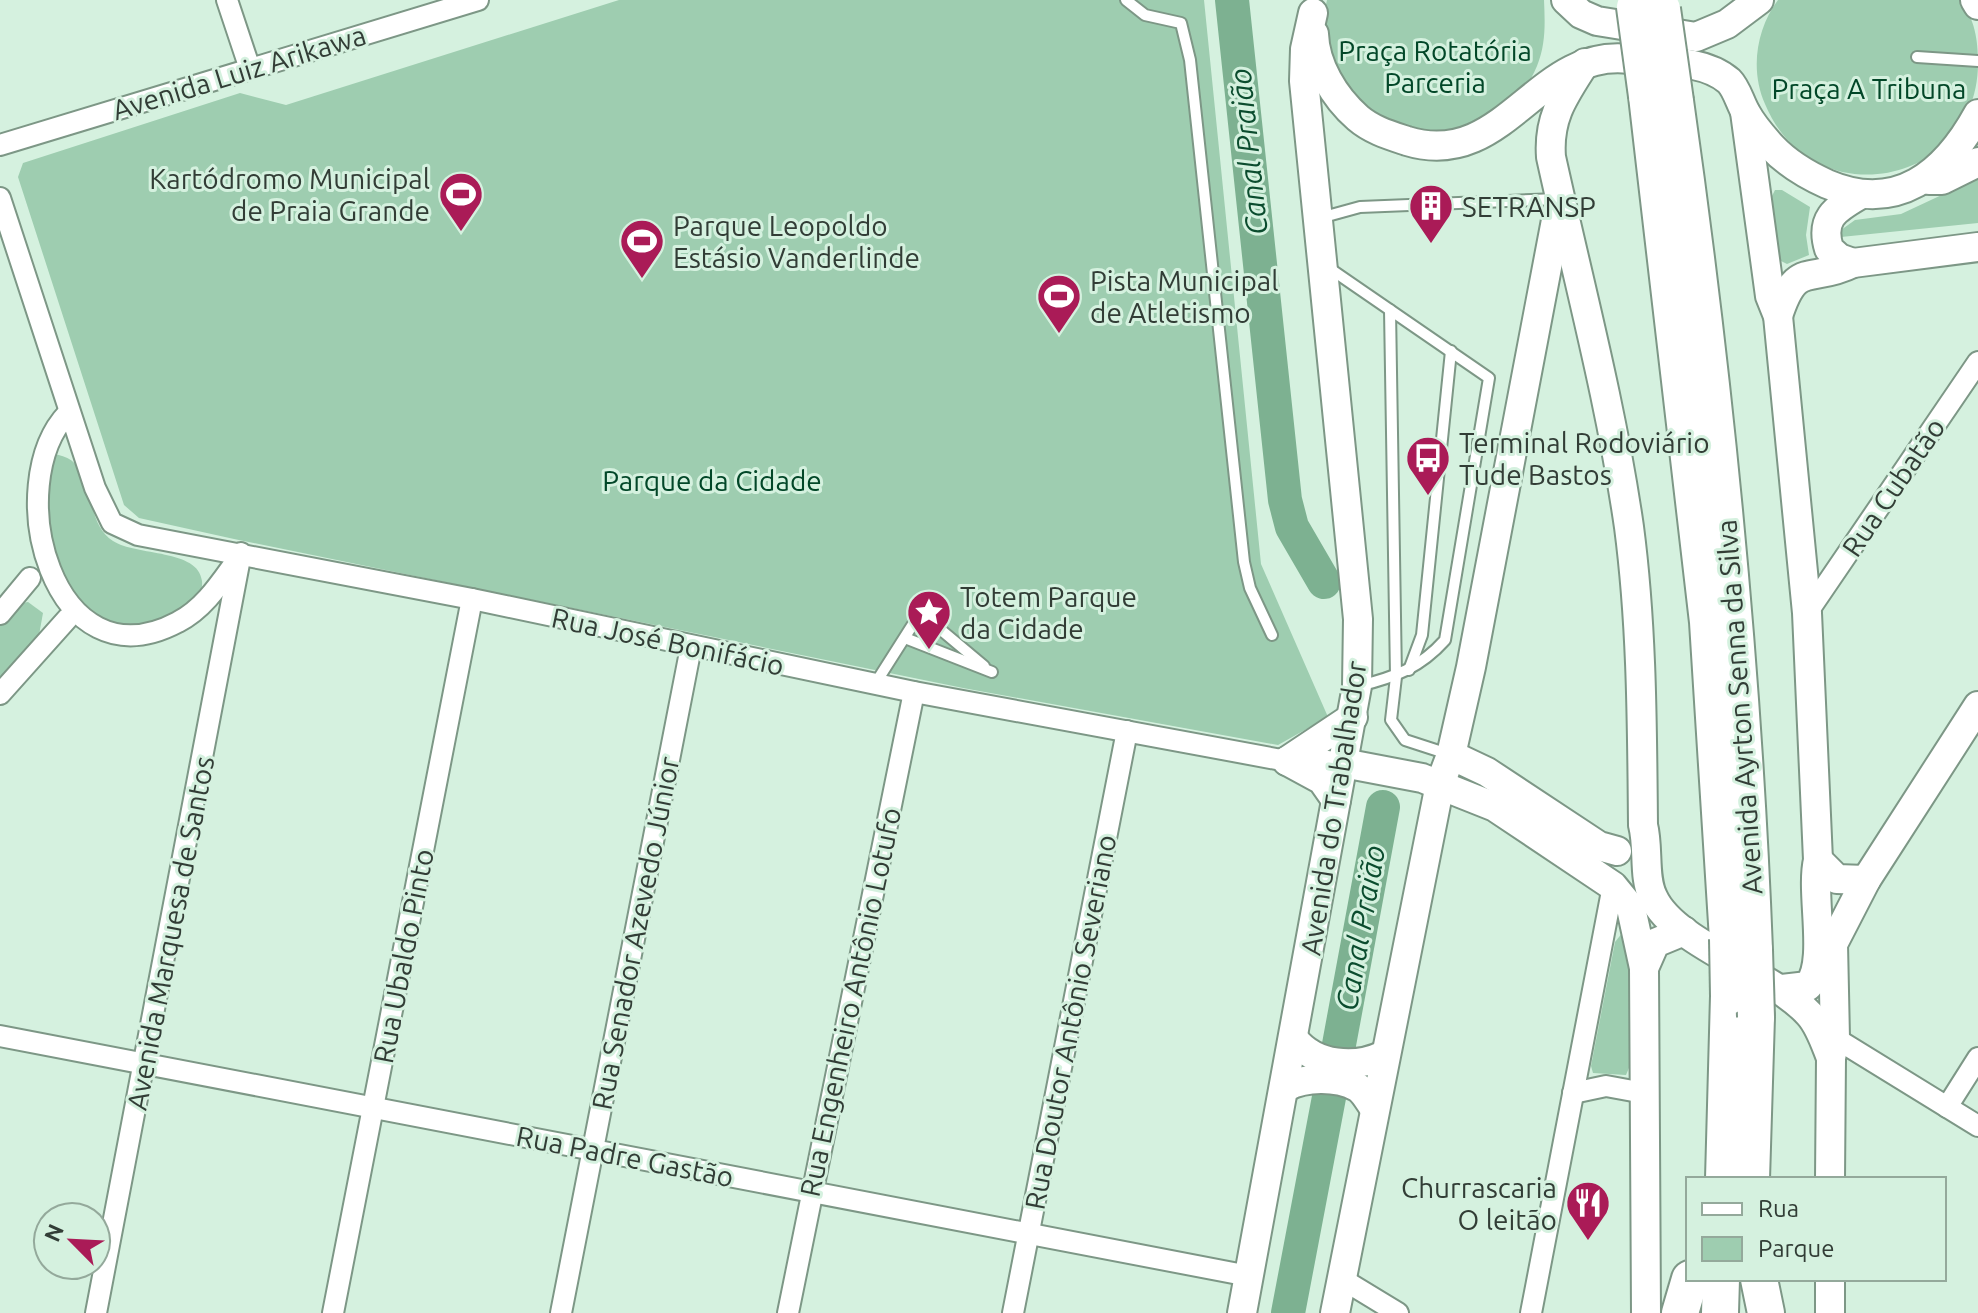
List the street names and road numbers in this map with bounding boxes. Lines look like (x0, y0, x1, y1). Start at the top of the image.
street label: Avenida Luiz Arikawa (109, 19, 369, 125)
street label: Rua Cubatão (1836, 412, 1950, 562)
street label: Avenida Ayrton Senna da Silva (1710, 519, 1768, 895)
street label: Rua José Bonifácio (549, 601, 787, 681)
street label: Avenida do Trabalhador (1294, 658, 1372, 957)
street label: Avenida Marquesa de Santos (120, 753, 220, 1113)
street label: Rua Senador Azevedo Júnior (586, 753, 685, 1112)
street label: Rua Engenheiro Antônio Lotufo (794, 805, 906, 1199)
street label: Rua Doutor Antônio Severiano (1018, 832, 1122, 1212)
street label: Rua Ubaldo Pinto (367, 846, 439, 1066)
street label: Rua Padre Gastão (514, 1120, 736, 1192)

